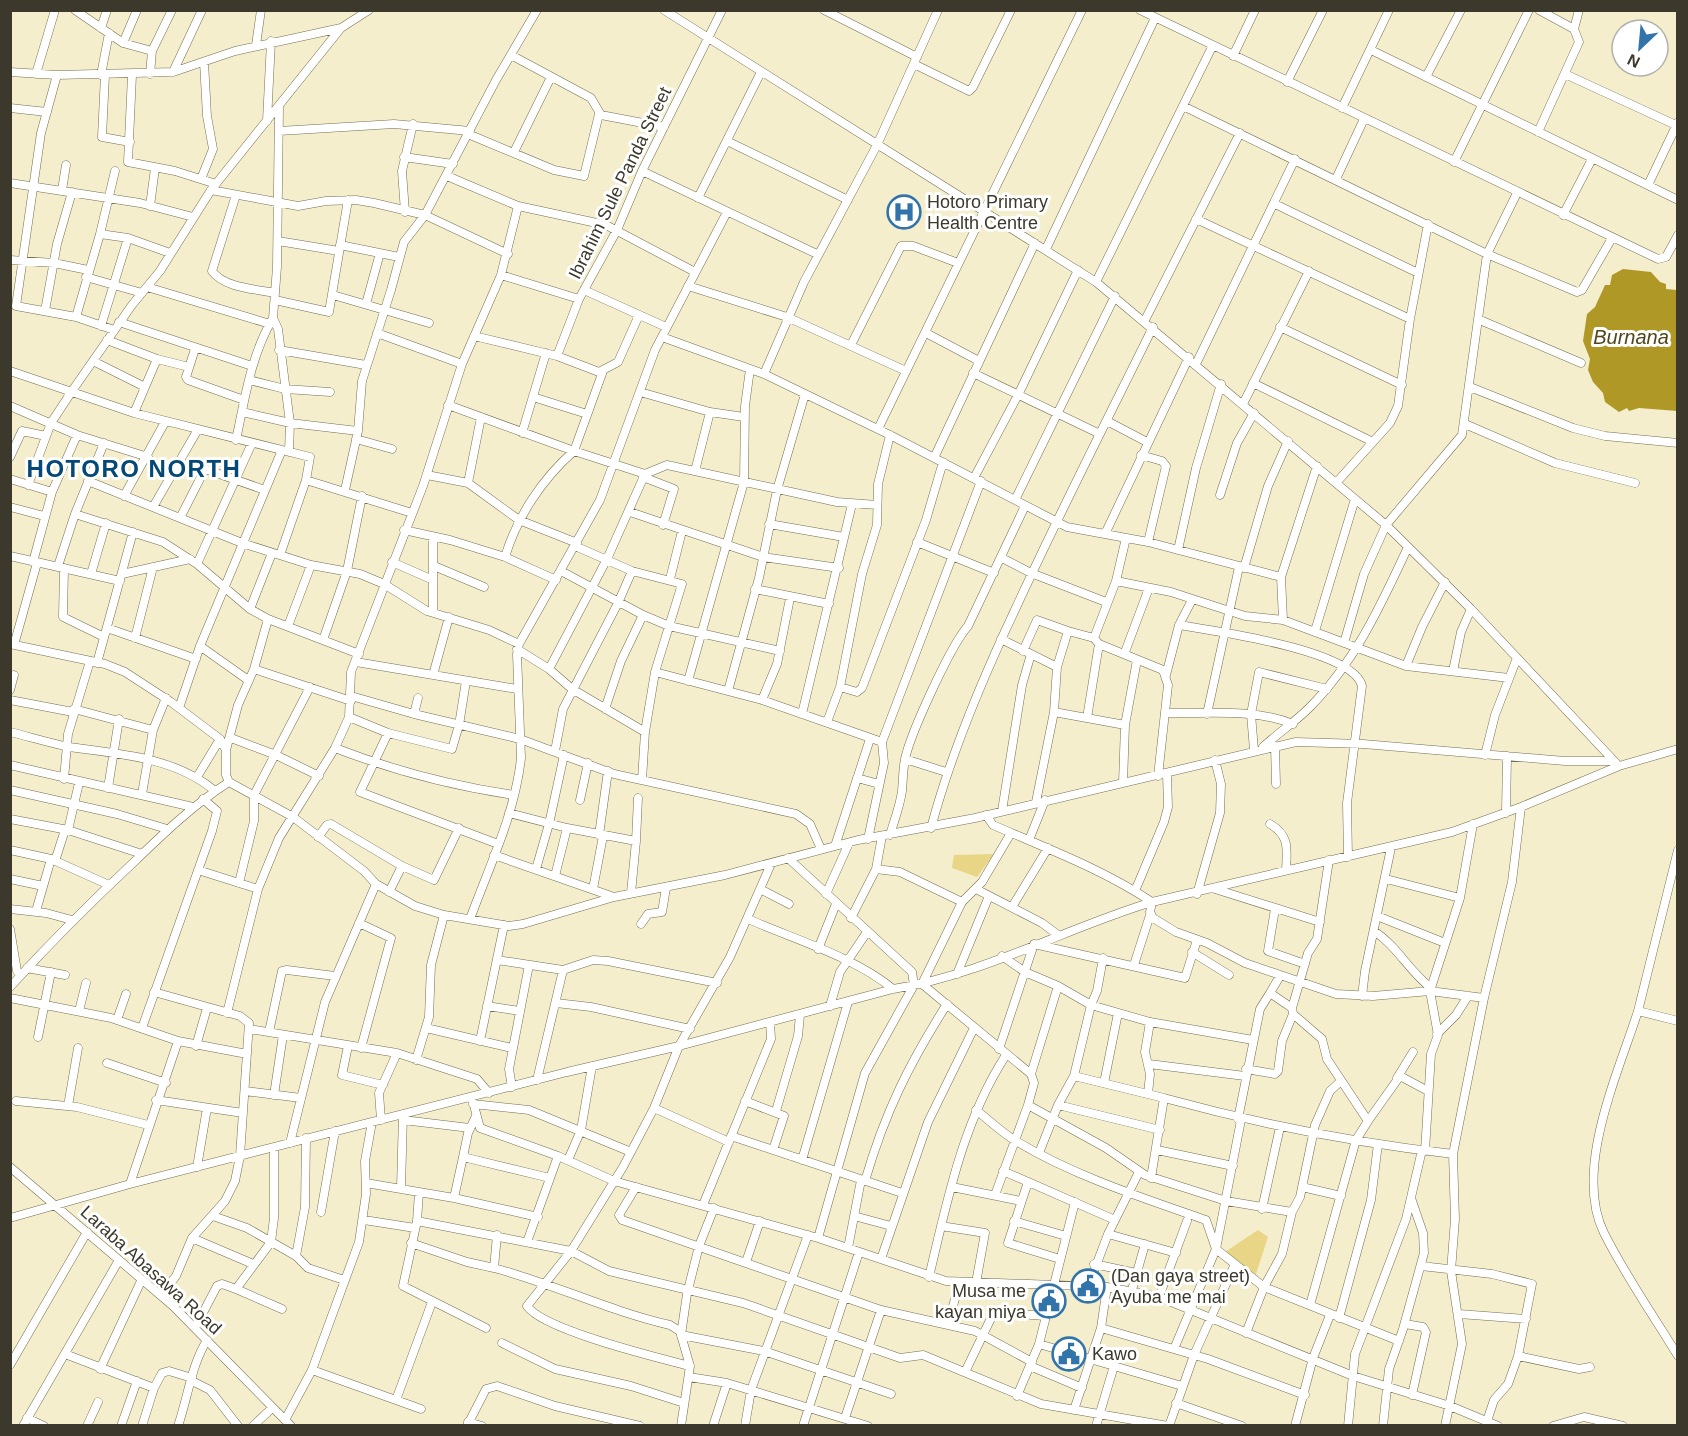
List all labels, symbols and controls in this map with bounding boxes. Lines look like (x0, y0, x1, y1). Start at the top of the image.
north arrow (1610, 18, 1670, 78)
text: N (1625, 51, 1643, 71)
street label: Ibrahim Sule Panda Street (565, 84, 675, 282)
place label: Hotoro Primary Health Centre (927, 192, 1048, 233)
hospital icon: Hotoro Primary Health Centre (886, 194, 922, 230)
water label: Burnana (1593, 326, 1669, 348)
district label: HOTORO NORTH (27, 455, 241, 482)
street label: Laraba Abasawa Road (77, 1202, 225, 1338)
place label: (Dan gaya street) Ayuba me mai (1111, 1266, 1250, 1307)
public building icon: (Dan gaya street) Ayuba me mai (1070, 1268, 1106, 1304)
place label: Musa me kayan miya (935, 1281, 1027, 1322)
public building icon: Musa me kayan miya (1031, 1283, 1067, 1319)
public building icon: Kawo (1051, 1336, 1087, 1372)
place label: Kawo (1092, 1344, 1137, 1364)

